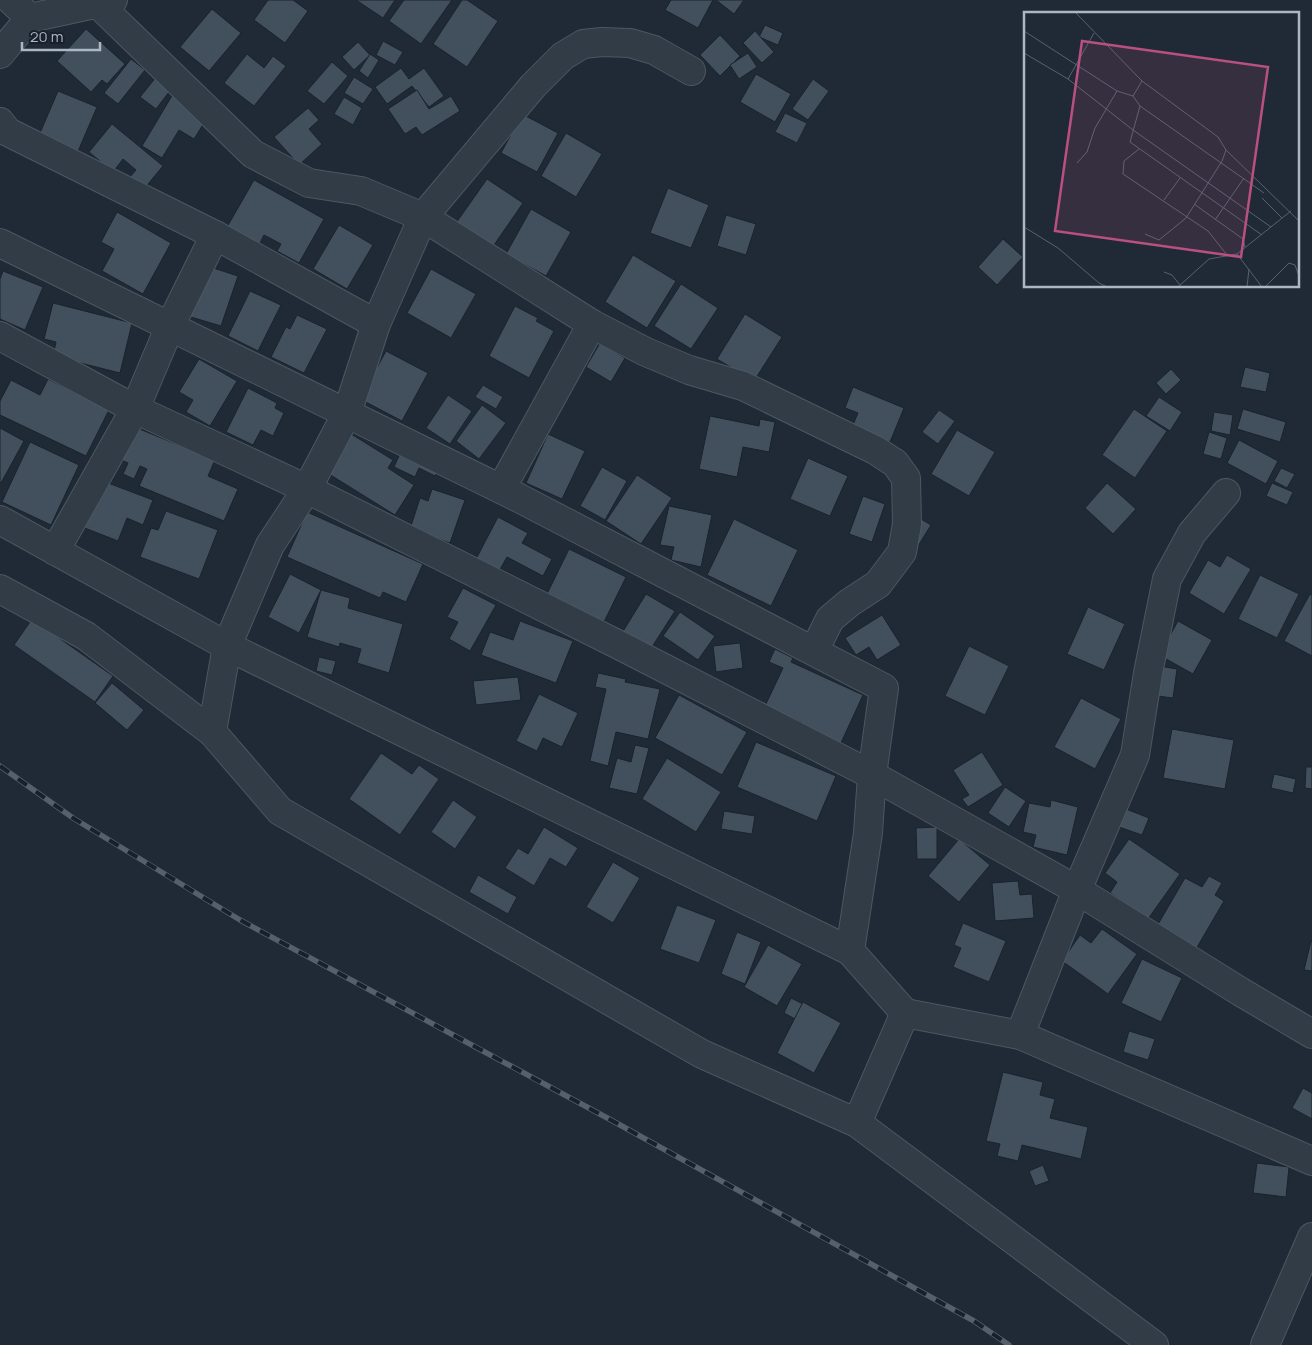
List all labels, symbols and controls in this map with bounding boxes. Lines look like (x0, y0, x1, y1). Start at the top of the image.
inset map (1024, 12, 1300, 288)
scale bar (22, 20, 100, 52)
text: 20 m (30, 26, 63, 47)

